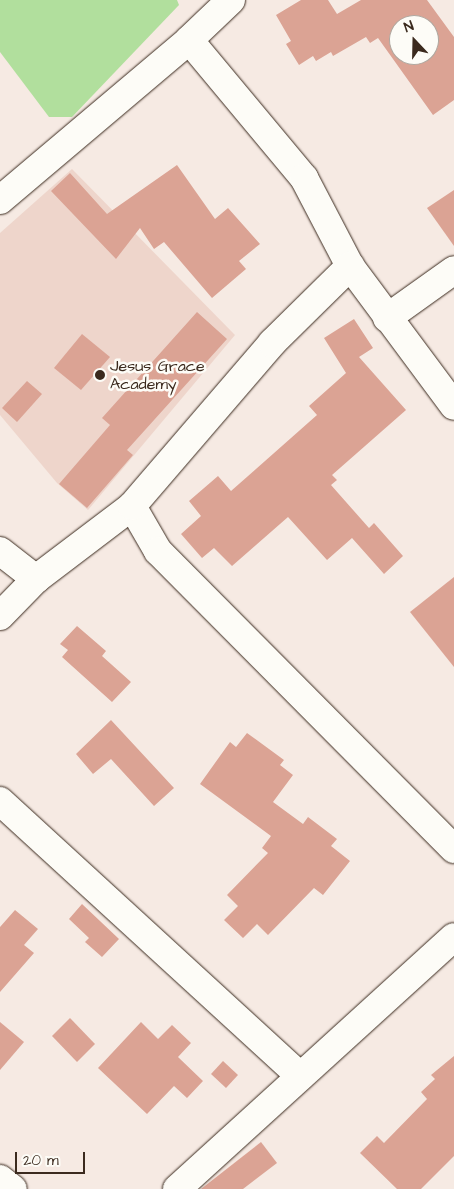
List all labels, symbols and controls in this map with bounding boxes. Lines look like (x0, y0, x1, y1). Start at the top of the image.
north arrow (389, 15, 439, 65)
text: N (401, 16, 417, 38)
place label: Jesus Grace Academy (110, 356, 205, 394)
marker: Jesus Grace Academy (94, 369, 106, 381)
scale bar (18, 1142, 88, 1174)
text: 20 m (23, 1150, 59, 1171)

